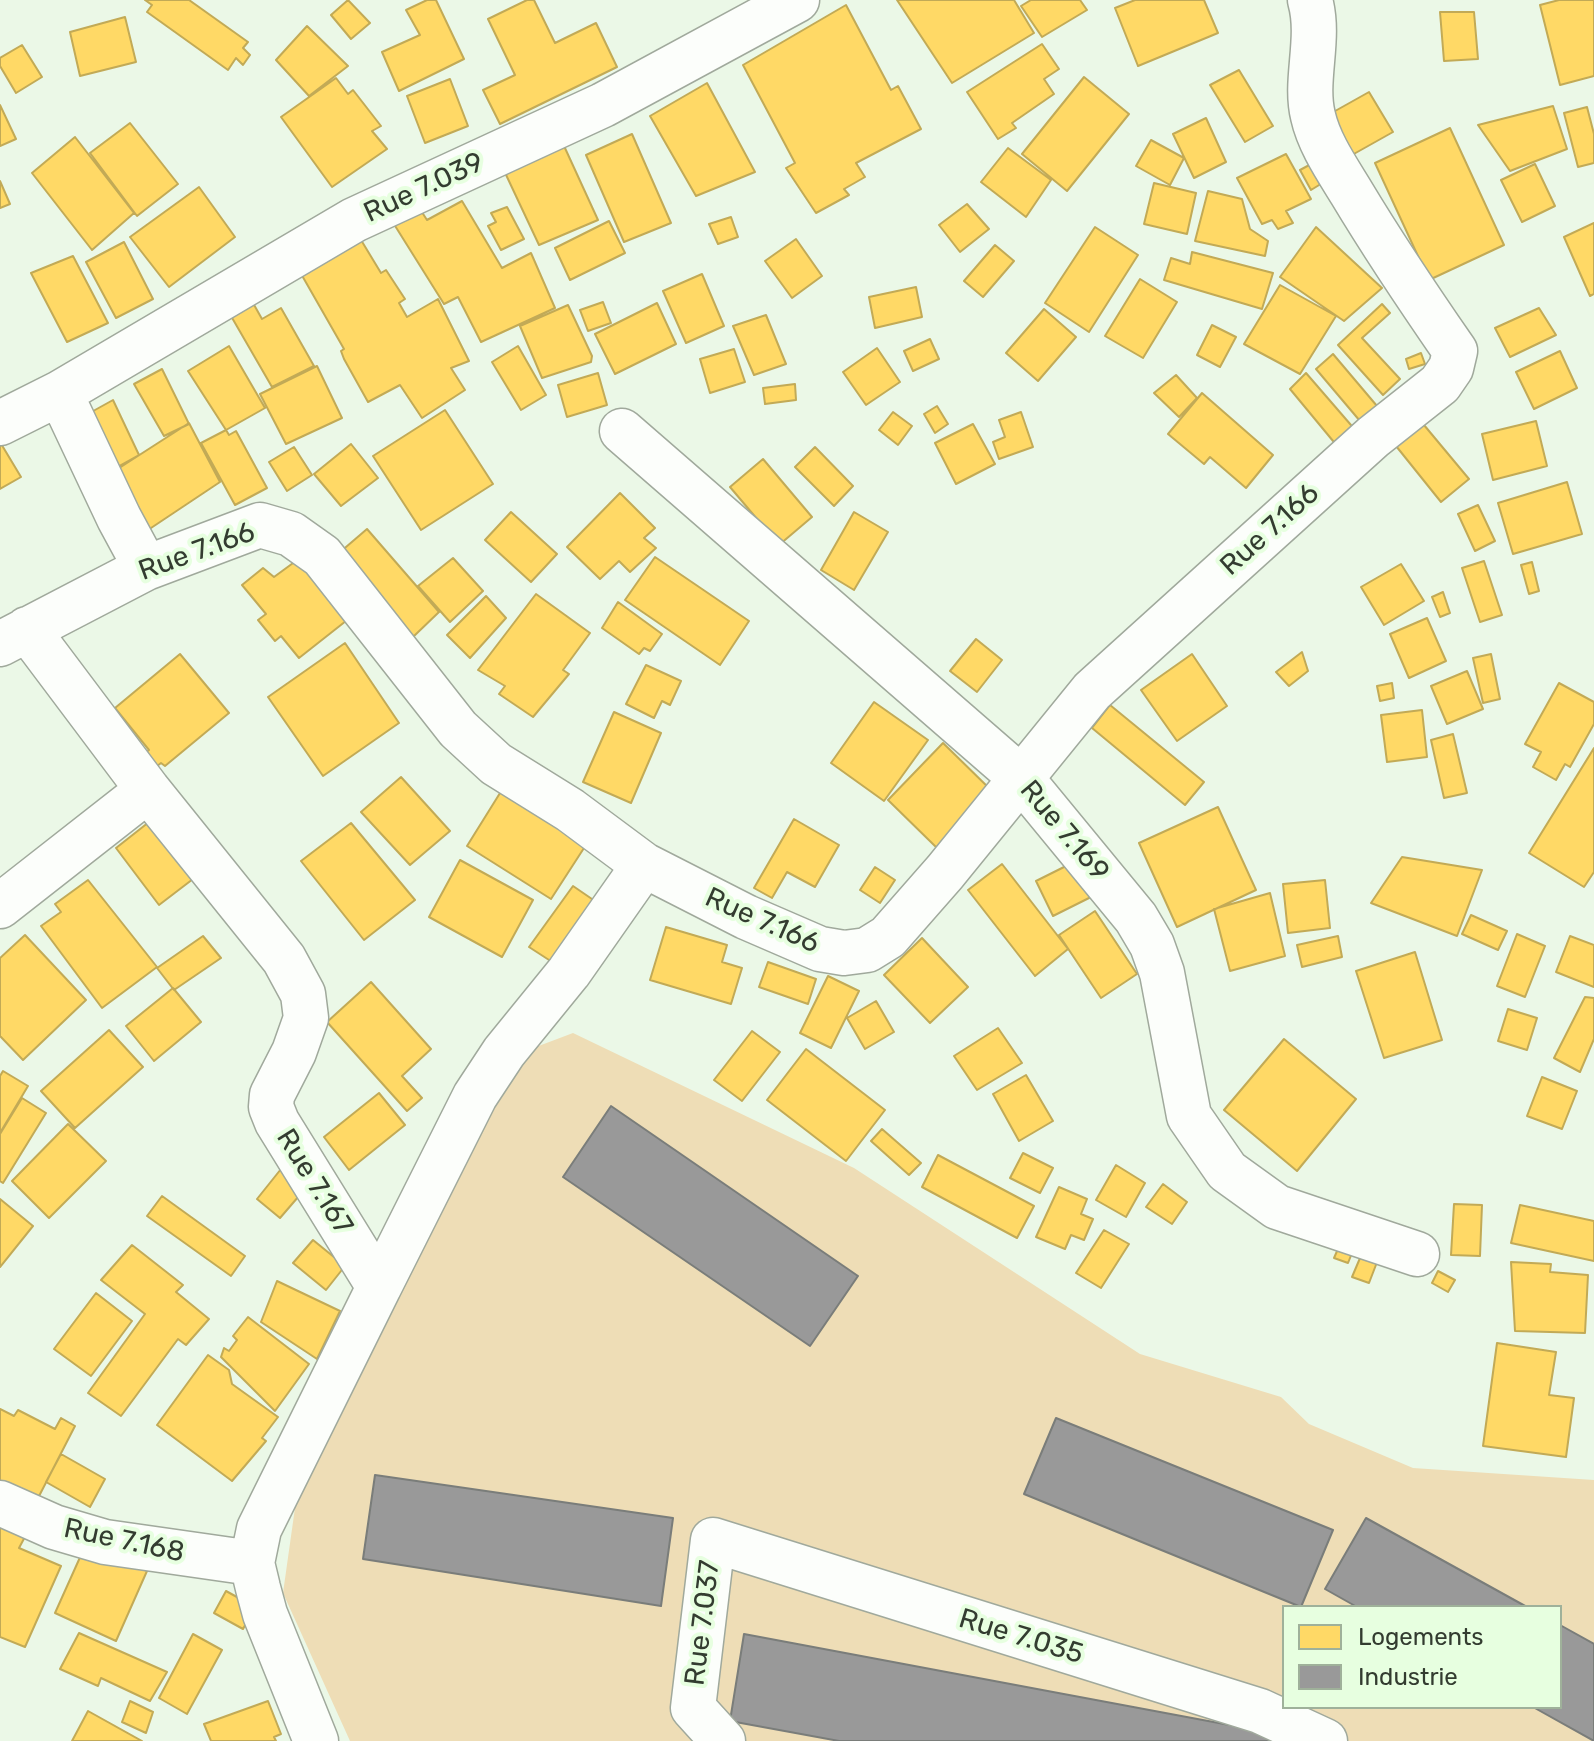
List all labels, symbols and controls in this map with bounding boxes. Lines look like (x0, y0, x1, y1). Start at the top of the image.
street label: Rue 7.039 (359, 146, 489, 230)
street label: Rue 7.166 (1214, 477, 1326, 583)
street label: Rue 7.166 (134, 515, 260, 589)
street label: Rue 7.169 (1012, 774, 1116, 888)
street label: Rue 7.166 (700, 881, 824, 961)
street label: Rue 7.167 (269, 1123, 359, 1241)
street label: Rue 7.168 (61, 1512, 187, 1570)
street label: Rue 7.037 (679, 1558, 727, 1688)
street label: Rue 7.035 (955, 1602, 1087, 1672)
legend (1282, 1605, 1562, 1709)
text: Logements (1358, 1623, 1484, 1651)
text: Industrie (1358, 1663, 1458, 1691)

